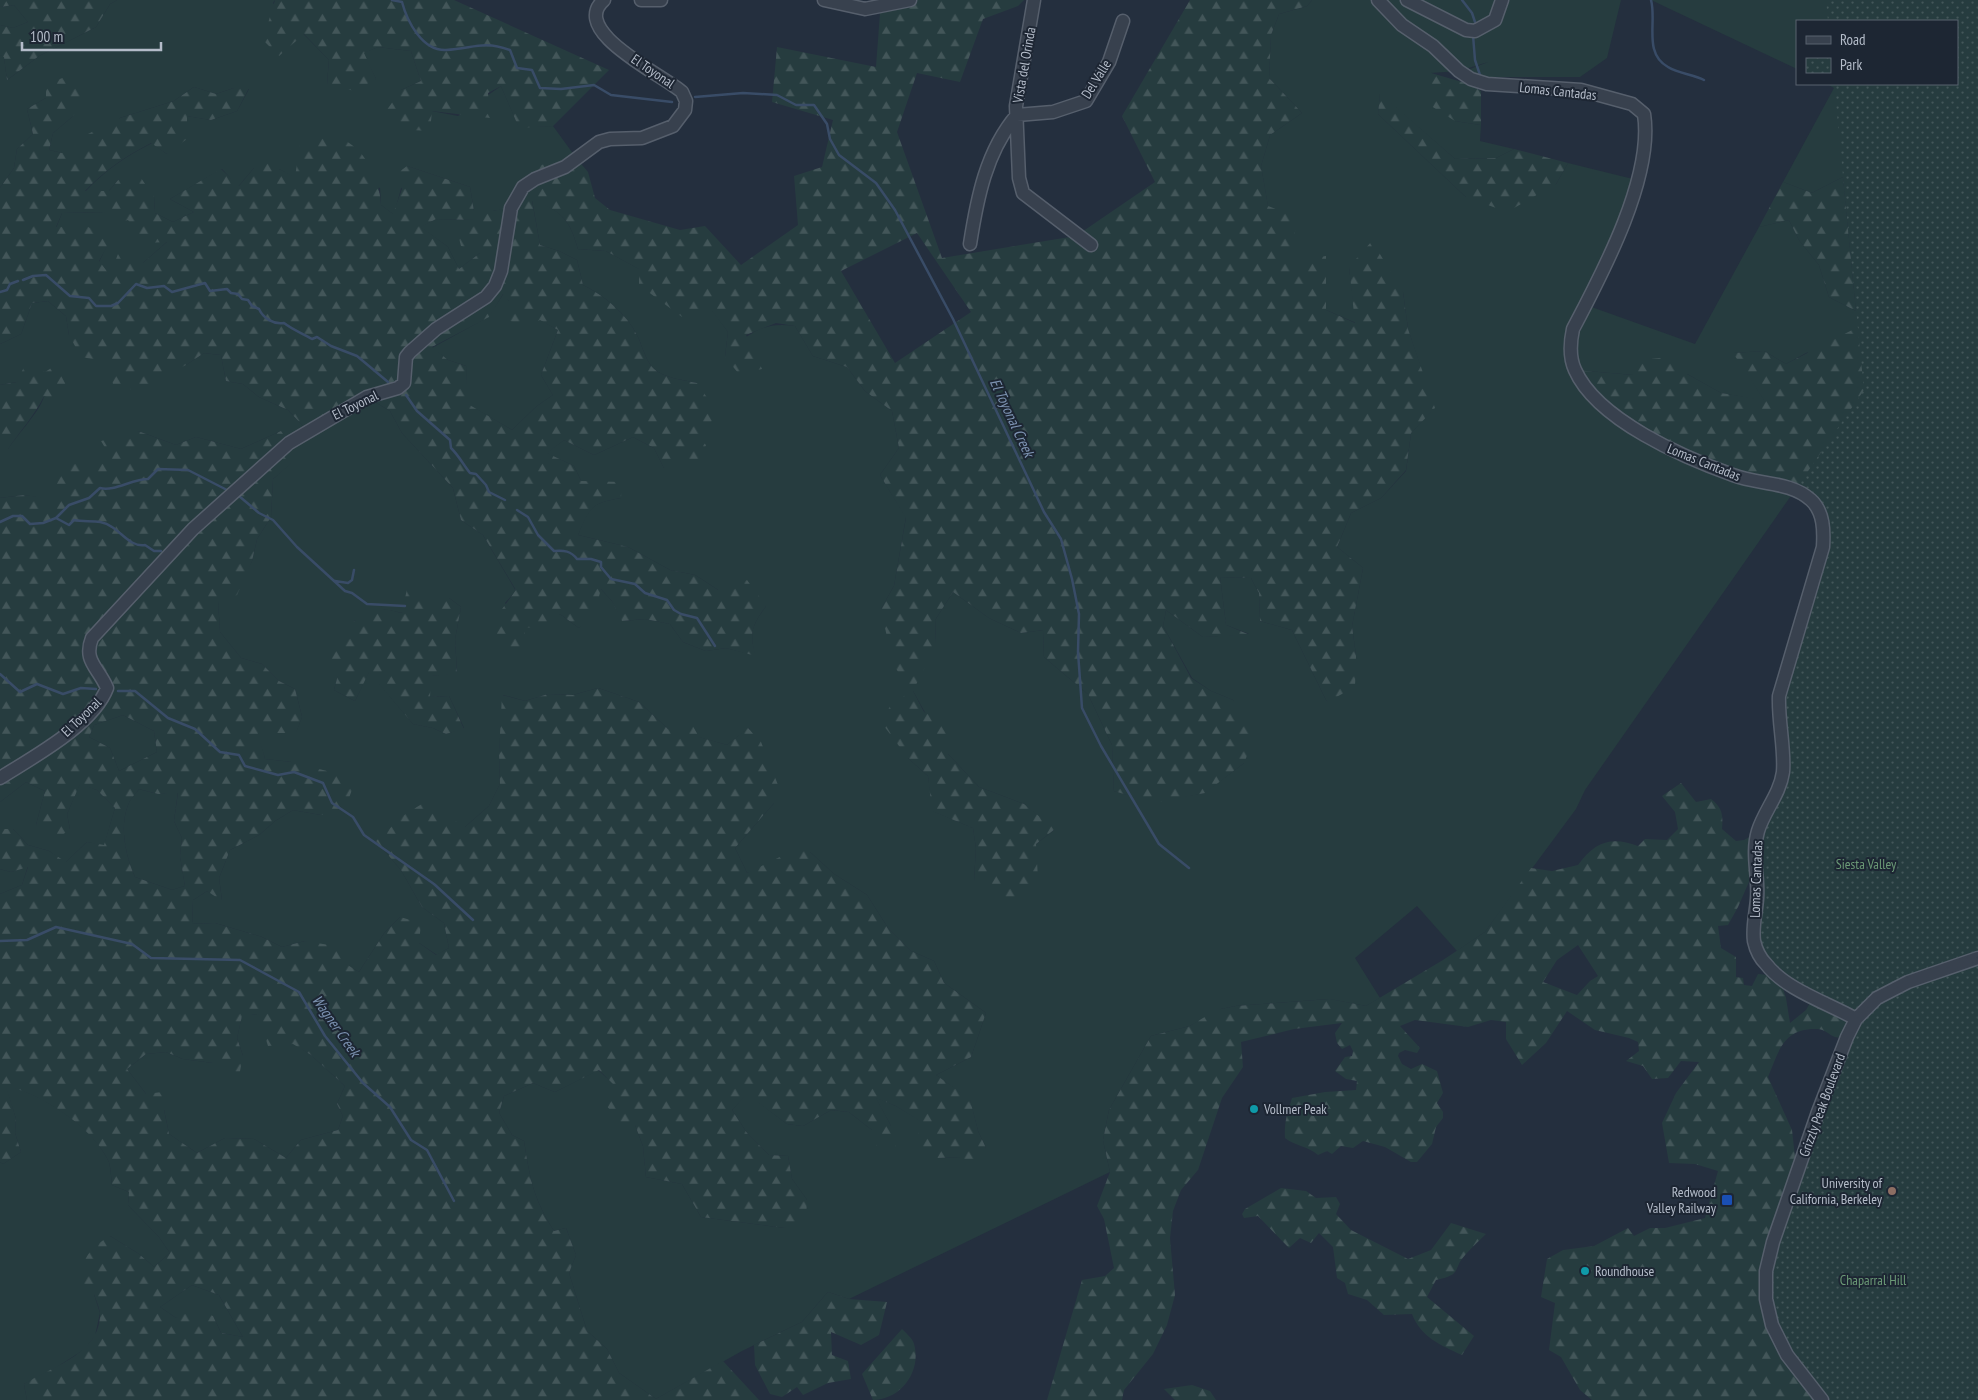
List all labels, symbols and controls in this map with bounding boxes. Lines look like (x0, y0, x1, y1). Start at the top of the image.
scale bar (22, 20, 161, 52)
legend (1796, 20, 1958, 85)
street label: Vista del Orinda (1008, 25, 1040, 106)
text: 100 m (30, 27, 63, 46)
text: Road (1840, 30, 1866, 49)
street label: El Toyonal (628, 50, 679, 93)
text: Park (1840, 55, 1862, 74)
street label: Del Valle (1077, 56, 1115, 102)
street label: Lomas Cantadas (1519, 78, 1598, 104)
water label: El Toyonal Creek (986, 375, 1040, 462)
street label: El Toyonal (329, 386, 382, 424)
street label: Lomas Cantadas (1665, 439, 1744, 485)
street label: El Toyonal (57, 693, 105, 740)
street label: Lomas Cantadas (1746, 840, 1766, 918)
park label: Siesta Valley (1836, 855, 1897, 873)
water label: Wagner Creek (308, 991, 366, 1062)
street label: Grizzly Peak Boulevard (1795, 1051, 1849, 1159)
place label: Vollmer Peak (1263, 1100, 1327, 1118)
marker: Vollmer Peak (1248, 1103, 1260, 1115)
place label: University of California, Berkeley (1790, 1174, 1883, 1208)
place label: Redwood Valley Railway (1646, 1183, 1717, 1217)
marker: University of California, Berkeley (1886, 1185, 1898, 1197)
marker: Redwood Valley Railway (1720, 1193, 1734, 1207)
place label: Roundhouse (1595, 1262, 1655, 1280)
marker: Roundhouse (1579, 1265, 1591, 1277)
park label: Chaparral Hill (1840, 1271, 1907, 1289)

